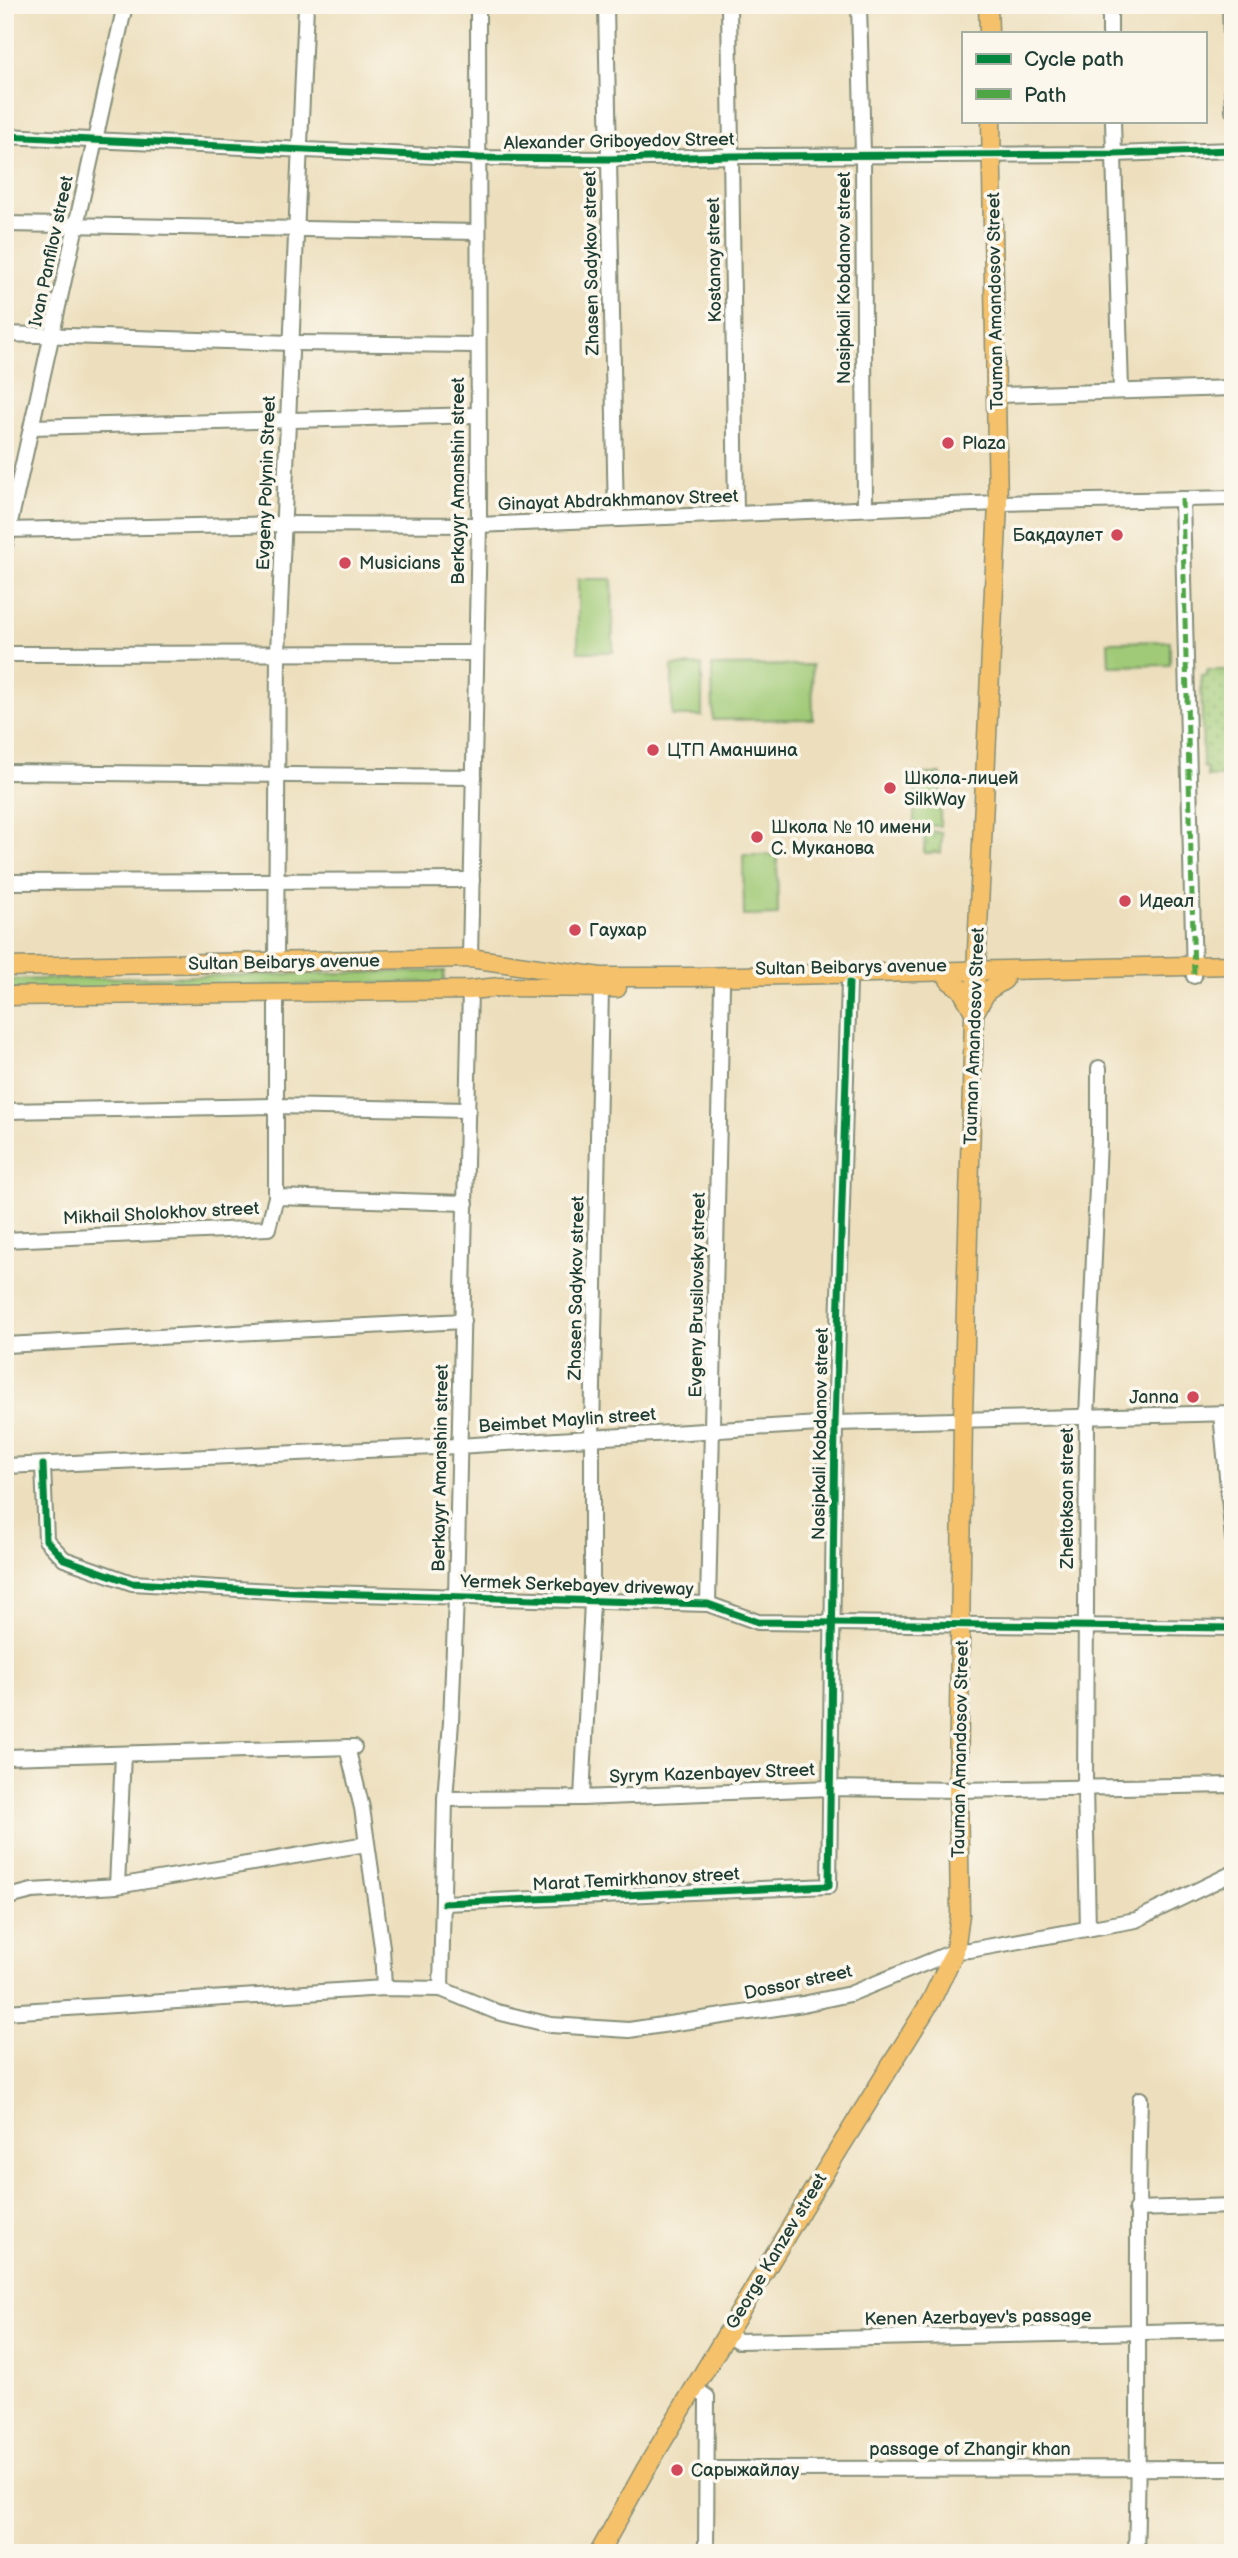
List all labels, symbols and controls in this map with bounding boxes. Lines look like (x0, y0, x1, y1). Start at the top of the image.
legend (962, 32, 1206, 122)
text: Cycle path (1024, 47, 1124, 72)
text: Path (1024, 83, 1066, 108)
street label: Alexander Griboyedov Street (503, 129, 735, 154)
street label: Zhasen Sadykov street (579, 170, 604, 356)
street label: Nasipkali Kobdanov street (834, 171, 855, 384)
street label: Ivan Panfilov street (25, 173, 78, 329)
street label: Tauman Amandosov Street (983, 192, 1008, 410)
street label: Kostanay street (703, 197, 726, 323)
street label: Berkayyr Amanshin street (448, 377, 469, 585)
street label: Evgeny Polynin Street (253, 395, 280, 571)
place label: Plaza (962, 433, 1006, 454)
marker: Plaza (940, 435, 956, 451)
street label: Ginayat Abdrakhmanov Street (497, 486, 739, 515)
place label: Бақдаулет (1012, 525, 1104, 546)
marker: Бақдаулет (1109, 527, 1125, 543)
place label: Musicians (359, 553, 441, 574)
marker: Musicians (337, 555, 353, 571)
place label: ЦТП Аманшина (667, 740, 798, 761)
marker: ЦТП Аманшина (645, 742, 661, 758)
place label: Школа-лицей SilkWay (904, 768, 1019, 810)
marker: Школа-лицей SilkWay (882, 780, 898, 796)
place label: Школа № 10 имени С. Муканова (771, 817, 931, 859)
marker: Школа № 10 имени С. Муканова (749, 829, 765, 845)
place label: Идеал (1139, 891, 1194, 912)
marker: Идеал (1117, 893, 1133, 909)
place label: Гаухар (589, 920, 647, 941)
marker: Гаухар (567, 922, 583, 938)
street label: Tauman Amandosov Street (960, 926, 989, 1145)
street label: Sultan Beibarys avenue (188, 950, 380, 975)
street label: Sultan Beibarys avenue (755, 955, 947, 980)
street label: Evgeny Brusilovsky street (685, 1192, 710, 1398)
street label: Zhasen Sadykov street (564, 1195, 589, 1381)
street label: Mikhail Sholokhov street (62, 1198, 260, 1229)
street label: Nasipkali Kobdanov street (808, 1327, 833, 1540)
street label: Berkayyr Amanshin street (428, 1364, 453, 1572)
place label: Janna (1129, 1387, 1179, 1408)
marker: Janna (1185, 1389, 1201, 1405)
street label: Beimbet Maylin street (478, 1404, 657, 1437)
street label: Zheltoksan street (1057, 1427, 1078, 1570)
street label: Yermek Serkebayev driveway (459, 1571, 695, 1600)
street label: Tauman Amandosov Street (948, 1640, 973, 1858)
street label: Syrym Kazenbayev Street (609, 1759, 816, 1788)
street label: Marat Temirkhanov street (532, 1864, 741, 1895)
street label: Dossor street (742, 1961, 855, 2004)
street label: George Kanzev street (722, 2169, 832, 2333)
street label: Kenen Azerbayev's passage (864, 2305, 1092, 2330)
street label: passage of Zhangir khan (869, 2439, 1071, 2460)
place label: Сарыжайлау (691, 2460, 800, 2481)
marker: Сарыжайлау (669, 2462, 685, 2478)

